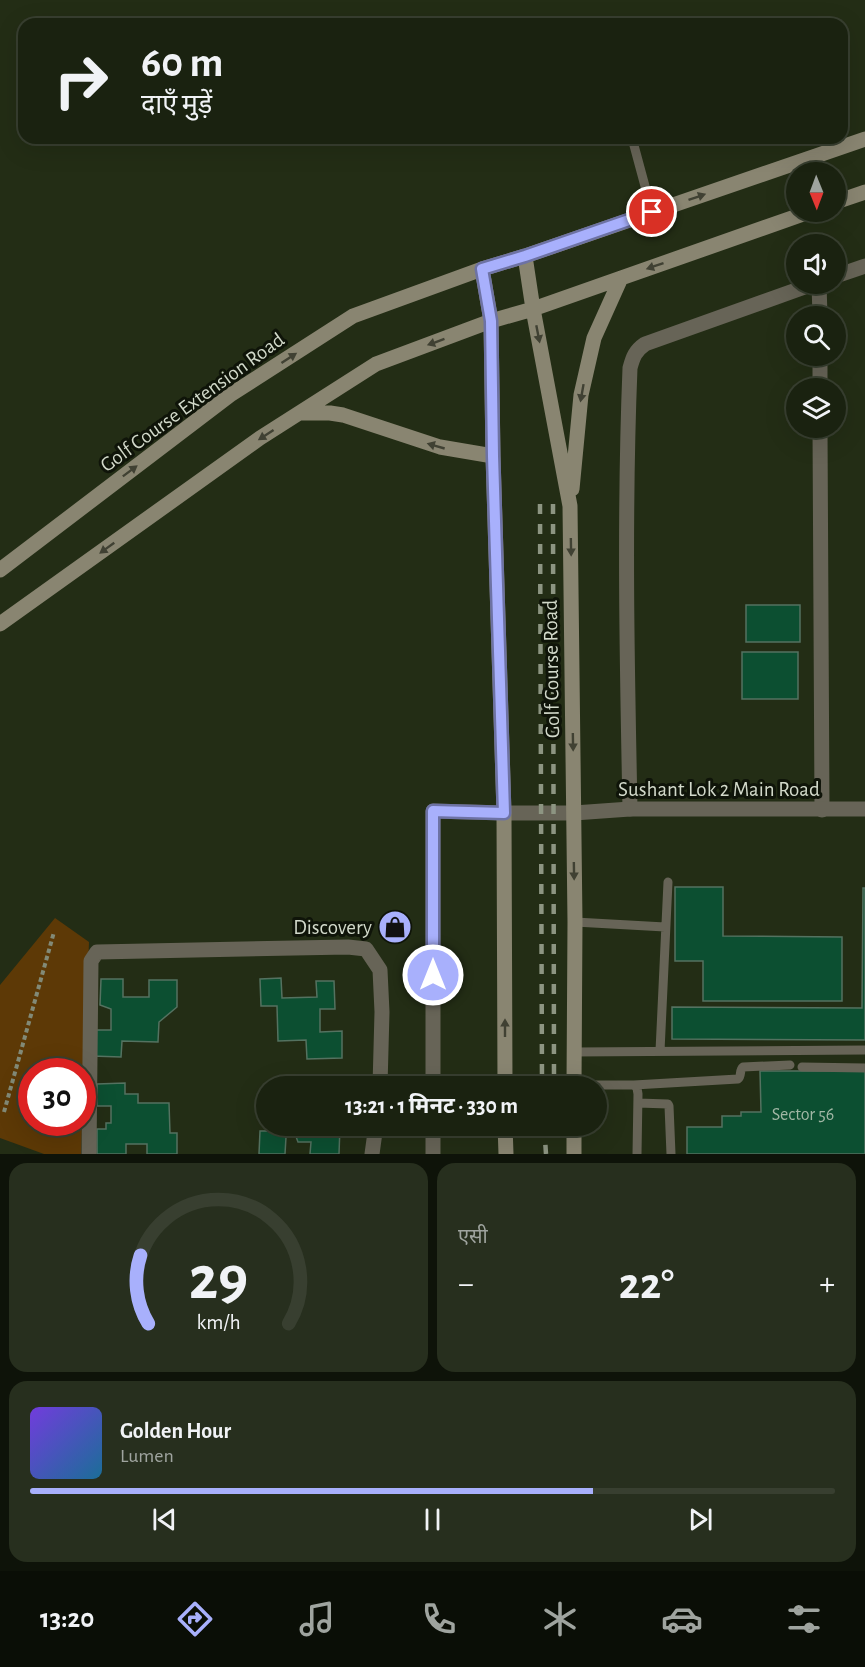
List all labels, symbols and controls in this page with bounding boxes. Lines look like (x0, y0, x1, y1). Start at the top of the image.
icon: right (42, 42, 120, 120)
text: 60 m (141, 42, 223, 84)
text: दाएँ मुड़ें (141, 91, 212, 118)
north arrow (786, 162, 846, 222)
map controls (786, 162, 846, 438)
pin (626, 186, 677, 237)
one-way arrow (688, 191, 706, 201)
icon: arrive (635, 195, 668, 228)
button: sound (786, 234, 846, 294)
one-way arrow (646, 261, 664, 271)
button: search (786, 306, 846, 366)
one-way arrow (534, 325, 543, 344)
street label: Golf Course Extension Road (96, 329, 288, 476)
one-way arrow (427, 337, 445, 347)
one-way arrow (280, 352, 297, 363)
button: layers (786, 378, 846, 438)
one-way arrow (577, 383, 586, 402)
one-way arrow (258, 429, 274, 440)
one-way arrow (427, 440, 445, 450)
one-way arrow (122, 465, 138, 477)
one-way arrow (566, 538, 576, 557)
one-way arrow (100, 542, 116, 554)
street label: Golf Course Road (540, 600, 563, 738)
one-way arrow (568, 733, 578, 752)
street label: Sushant Lok 2 Main Road (618, 779, 820, 800)
one-way arrow (569, 862, 579, 881)
shop icon: Discovery (377, 909, 413, 945)
place label: Discovery (293, 917, 372, 938)
position arrow (401, 943, 465, 1007)
one-way arrow (500, 1018, 510, 1037)
speed limit sign: 30 (18, 1058, 96, 1136)
text: 13:21 · 1 मिनट · 330 m (345, 1095, 518, 1117)
house number: Sector 56 (772, 1106, 834, 1124)
text: एसी (458, 1227, 488, 1247)
text: 29 (189, 1248, 248, 1310)
text: 22° (619, 1262, 674, 1307)
text: − (458, 1268, 474, 1301)
text: + (819, 1268, 835, 1301)
text: km/h (196, 1313, 241, 1334)
text: Golden Hour (120, 1420, 231, 1442)
text: Lumen (120, 1446, 174, 1466)
icon: previous (148, 1503, 181, 1536)
icon: pause (416, 1503, 449, 1536)
icon: next (684, 1503, 717, 1536)
icon: directions (174, 1598, 216, 1640)
icon: music (296, 1598, 338, 1640)
icon: phone (418, 1598, 460, 1640)
icon: climate (539, 1598, 581, 1640)
icon: car (661, 1598, 703, 1640)
icon: filters (783, 1598, 825, 1640)
text: 13:20 (40, 1605, 94, 1632)

